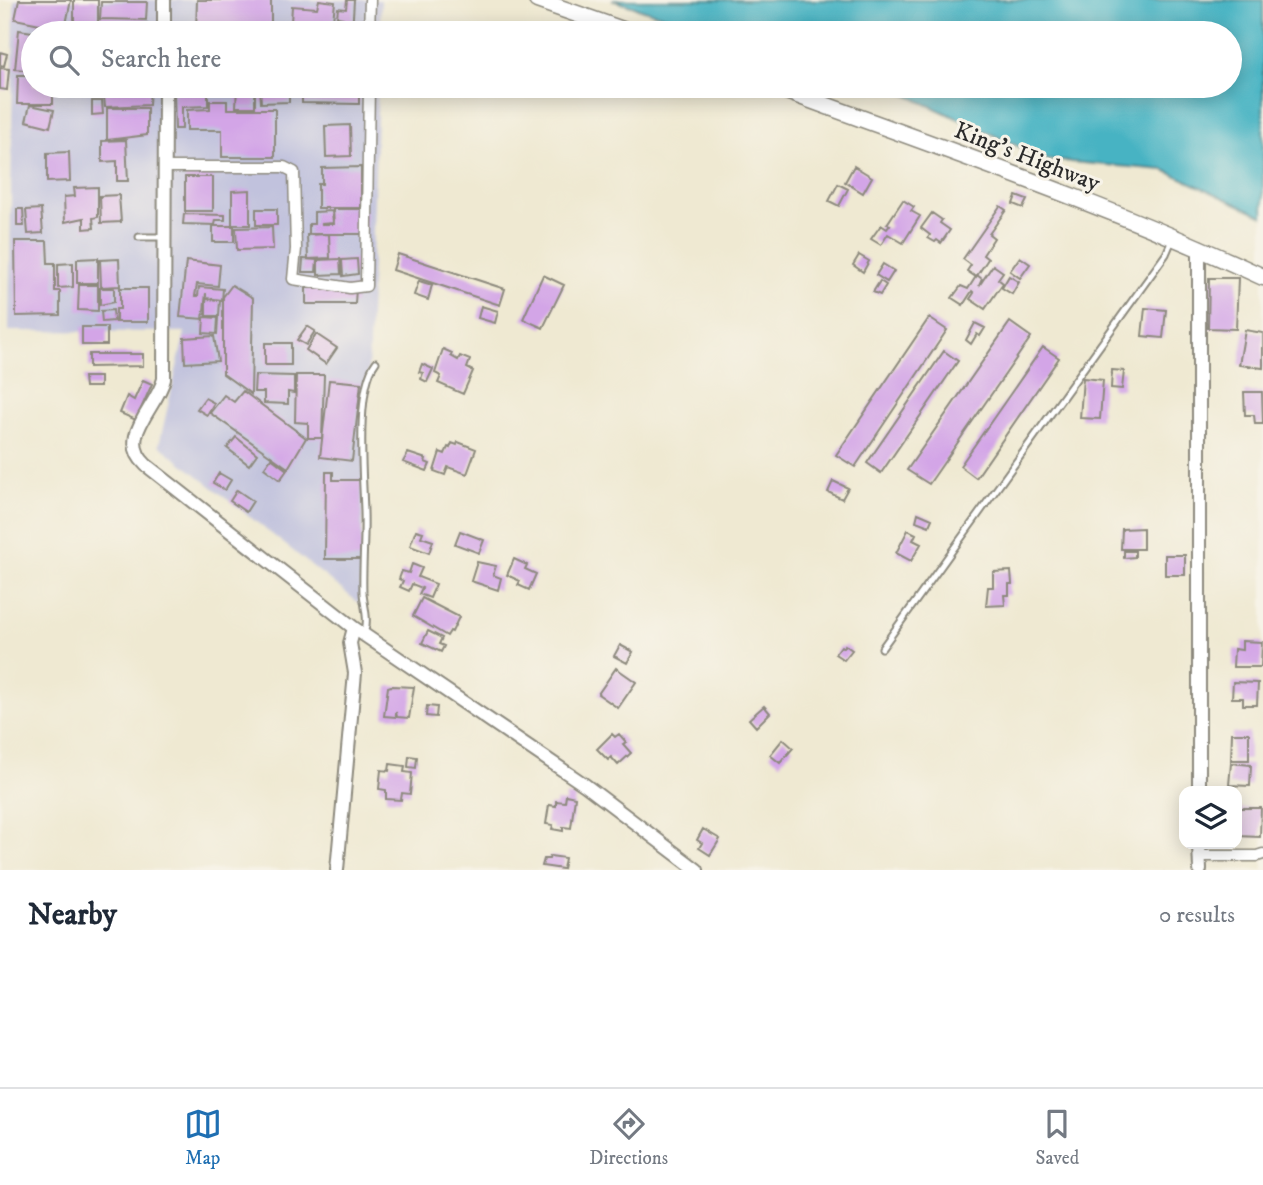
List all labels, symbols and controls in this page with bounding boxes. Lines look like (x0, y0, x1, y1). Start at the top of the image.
search box (21, 21, 1242, 98)
icon: search (45, 41, 83, 79)
text: Search here (101, 43, 221, 76)
street label: King's Highway (950, 115, 1105, 199)
map controls (1179, 786, 1242, 849)
button: layers (1179, 786, 1242, 849)
text: Nearby (28, 897, 117, 934)
text: 0 results (1159, 901, 1235, 930)
tab: Map (184, 1105, 222, 1170)
tab: Directions (589, 1105, 668, 1170)
tab: Saved (1036, 1105, 1079, 1170)

